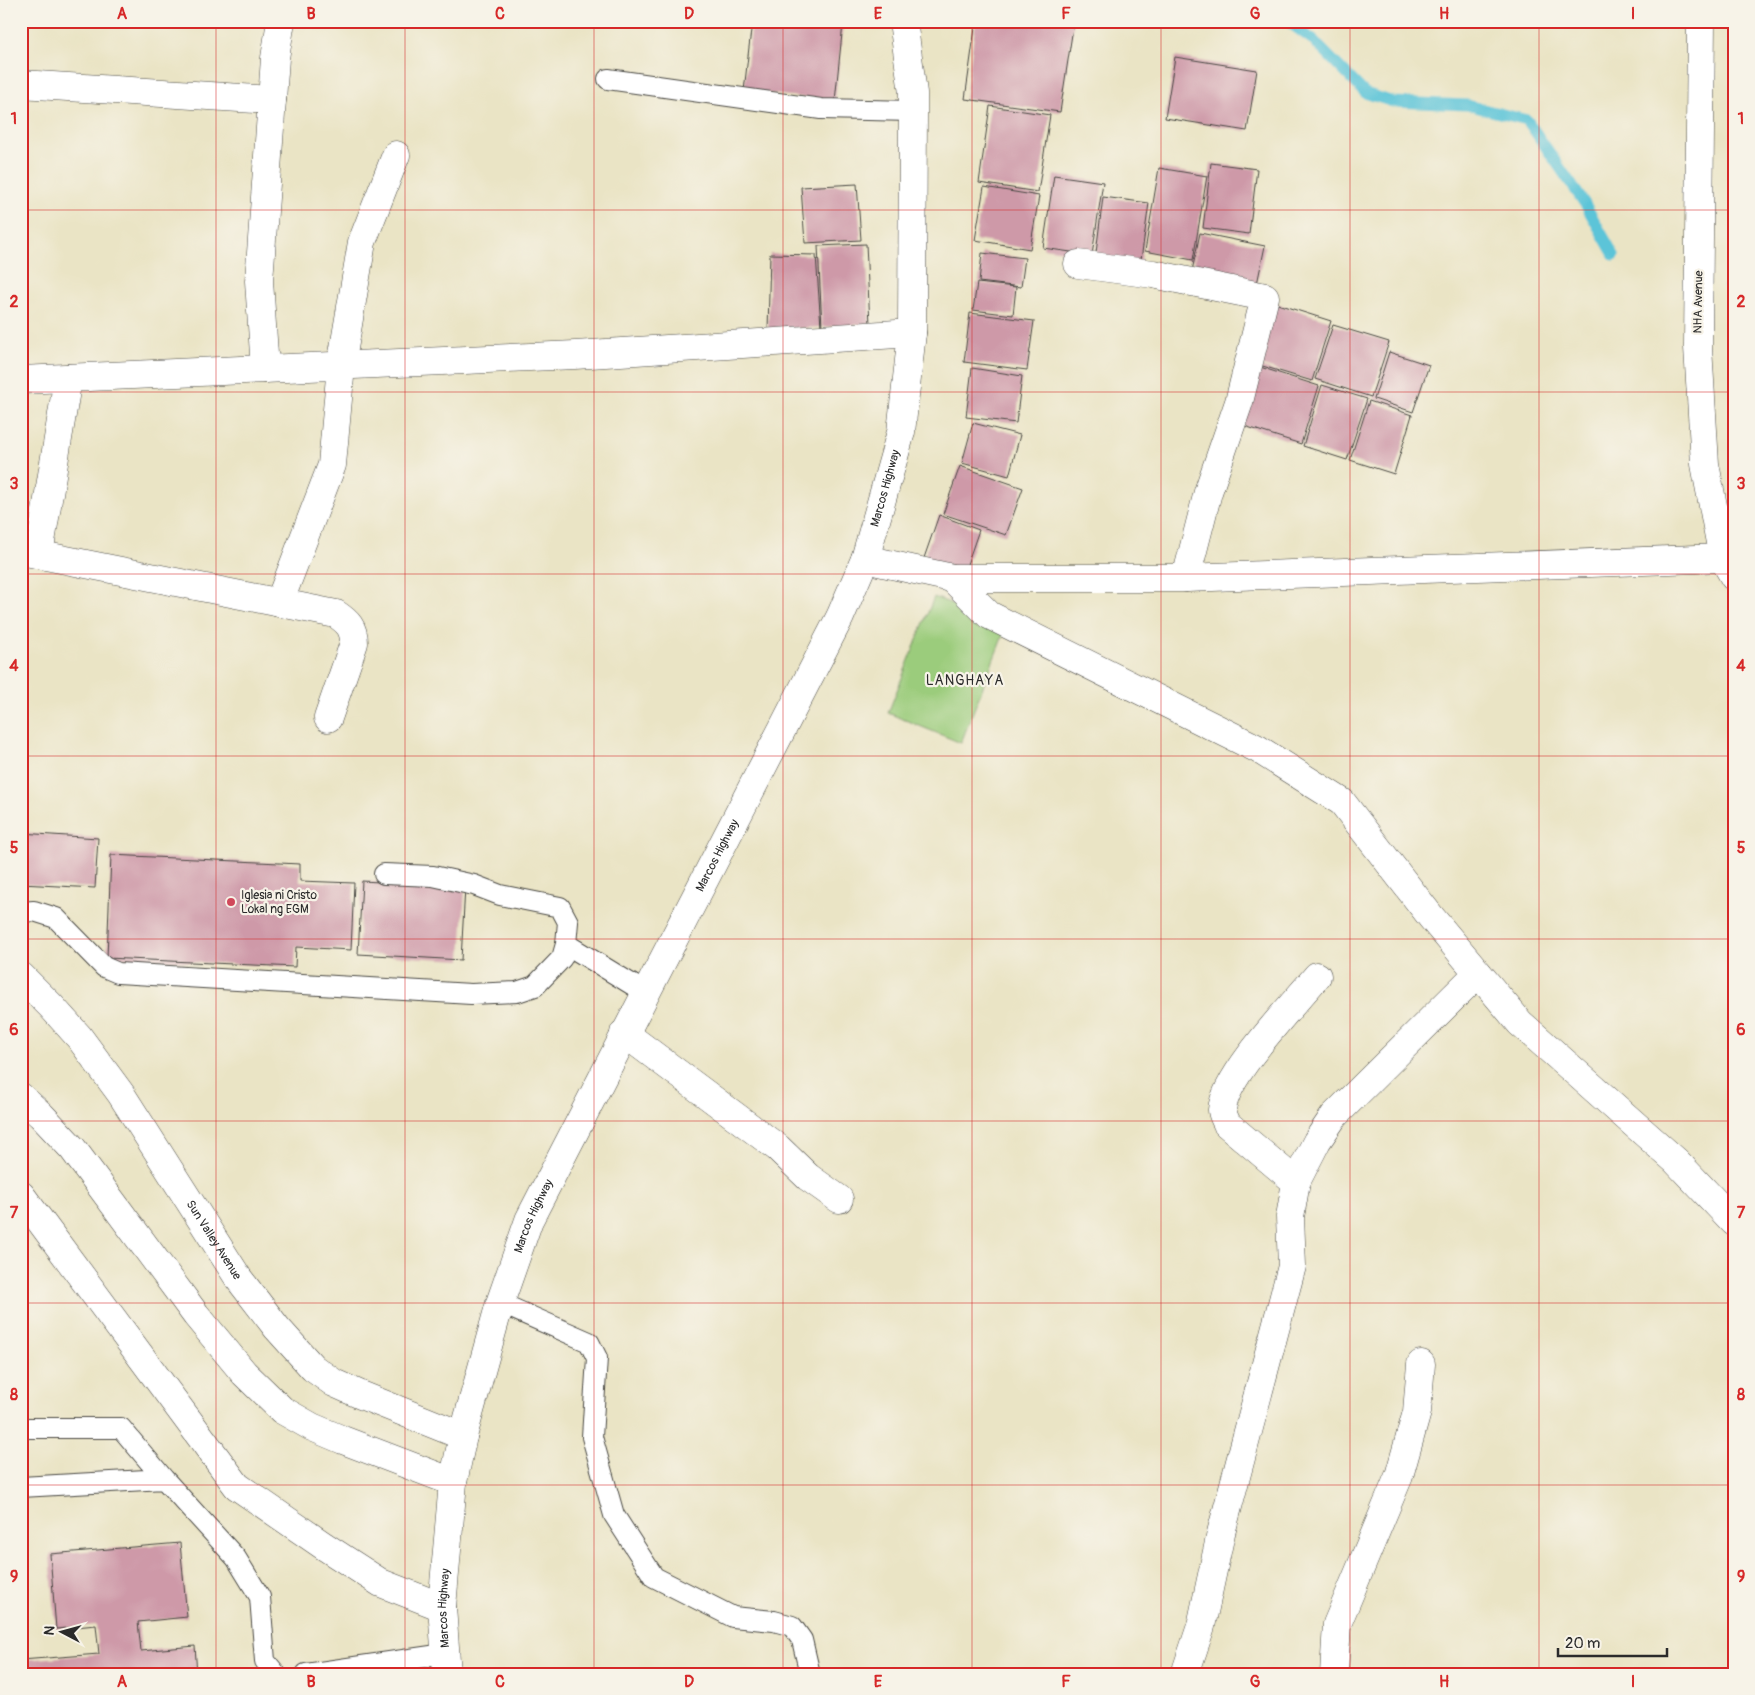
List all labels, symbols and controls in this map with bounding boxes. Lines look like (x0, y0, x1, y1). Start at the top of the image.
text: A (117, 4, 128, 24)
text: B (306, 4, 316, 24)
text: C (495, 4, 505, 24)
text: D (684, 4, 694, 24)
text: E (874, 4, 883, 24)
text: F (1061, 4, 1071, 24)
text: G (1250, 4, 1261, 24)
text: H (1439, 4, 1449, 24)
text: I (1631, 4, 1635, 24)
text: 1 (11, 109, 17, 129)
text: 1 (1738, 109, 1744, 129)
street label: NHA Avenue (1690, 270, 1707, 334)
text: 2 (10, 292, 19, 312)
text: 2 (1737, 292, 1746, 312)
street label: Marcos Highway (868, 448, 904, 529)
text: 3 (10, 474, 19, 494)
text: 3 (1737, 474, 1746, 494)
text: 4 (9, 656, 19, 676)
text: 4 (1736, 656, 1746, 676)
district label: LANGHAYA (926, 672, 1004, 689)
street label: Marcos Highway (693, 817, 742, 894)
text: 5 (10, 838, 19, 858)
text: 5 (1737, 838, 1746, 858)
place label: Iglesia ni Cristo Lokal ng EGM (241, 888, 317, 917)
marker: Iglesia ni Cristo Lokal ng EGM (225, 896, 237, 908)
text: 6 (9, 1020, 19, 1040)
text: 6 (1736, 1020, 1746, 1040)
street label: Marcos Highway (511, 1177, 557, 1255)
street label: Sun Valley Avenue (183, 1197, 245, 1283)
text: 7 (10, 1203, 19, 1223)
text: 7 (1737, 1203, 1746, 1223)
text: 8 (10, 1385, 18, 1405)
text: 8 (1737, 1385, 1745, 1405)
text: 9 (10, 1567, 18, 1587)
text: 9 (1737, 1567, 1745, 1587)
street label: Marcos Highway (435, 1568, 453, 1648)
north arrow (38, 1608, 88, 1658)
text: N (41, 1625, 59, 1636)
scale bar (1558, 1625, 1666, 1657)
text: 20 m (1565, 1634, 1600, 1653)
text: A (117, 1672, 128, 1692)
text: B (306, 1672, 316, 1692)
text: C (495, 1672, 505, 1692)
text: D (684, 1672, 694, 1692)
text: E (874, 1672, 883, 1692)
text: F (1061, 1672, 1071, 1692)
text: G (1250, 1672, 1261, 1692)
text: H (1439, 1672, 1449, 1692)
text: I (1631, 1672, 1635, 1692)

